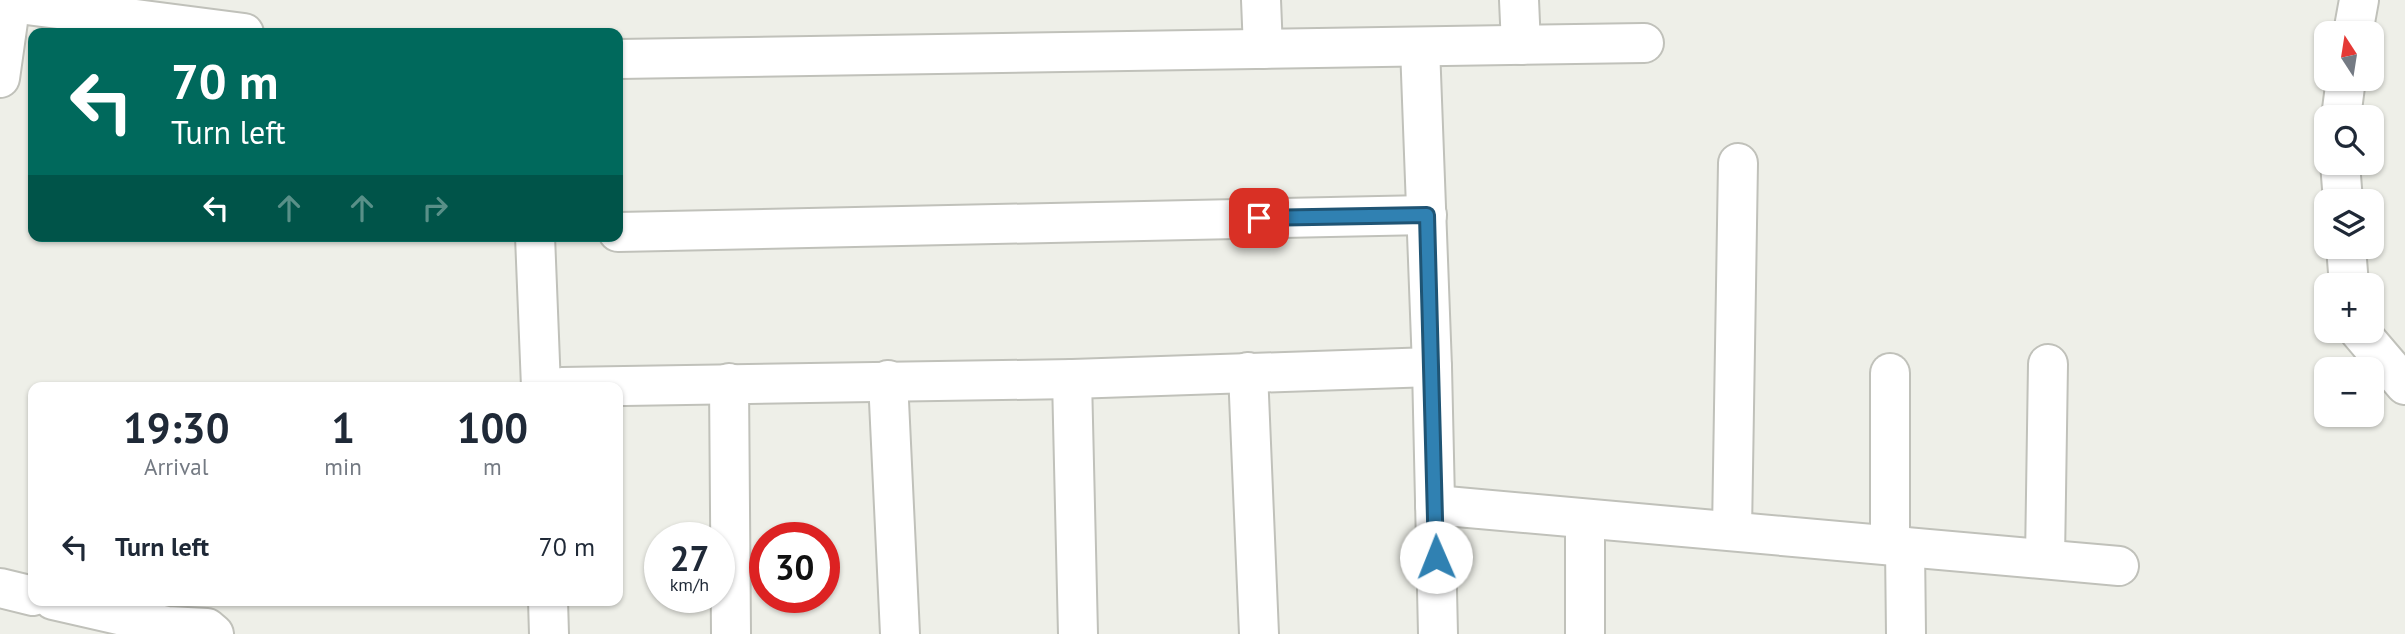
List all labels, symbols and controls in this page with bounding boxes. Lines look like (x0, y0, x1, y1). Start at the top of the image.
north arrow (2314, 21, 2384, 91)
map controls (2314, 21, 2384, 427)
text: 70 m (171, 49, 278, 113)
icon: left (56, 56, 147, 147)
button: search (2314, 105, 2384, 175)
text: Turn left (171, 111, 286, 153)
pin (1229, 188, 1289, 248)
icon: left (197, 189, 235, 227)
icon: ahead (270, 189, 308, 227)
icon: ahead (343, 189, 381, 227)
icon: right (416, 189, 454, 227)
button: layers (2314, 189, 2384, 259)
icon: arrive (1240, 199, 1278, 237)
button: + (2314, 273, 2384, 343)
button: − (2314, 357, 2384, 427)
text: 19:30 (123, 400, 229, 455)
text: 1 (331, 400, 355, 455)
text: 100 (457, 400, 528, 455)
text: Arrival (144, 452, 208, 481)
text: min (324, 452, 362, 481)
text: m (483, 452, 502, 481)
position arrow (1399, 520, 1473, 594)
speed limit sign: 30 (749, 522, 840, 613)
icon: left (56, 528, 94, 566)
text: Turn left (115, 530, 209, 563)
text: 70 m (539, 530, 595, 563)
text: 27 (670, 535, 709, 581)
text: km/h (670, 573, 709, 596)

